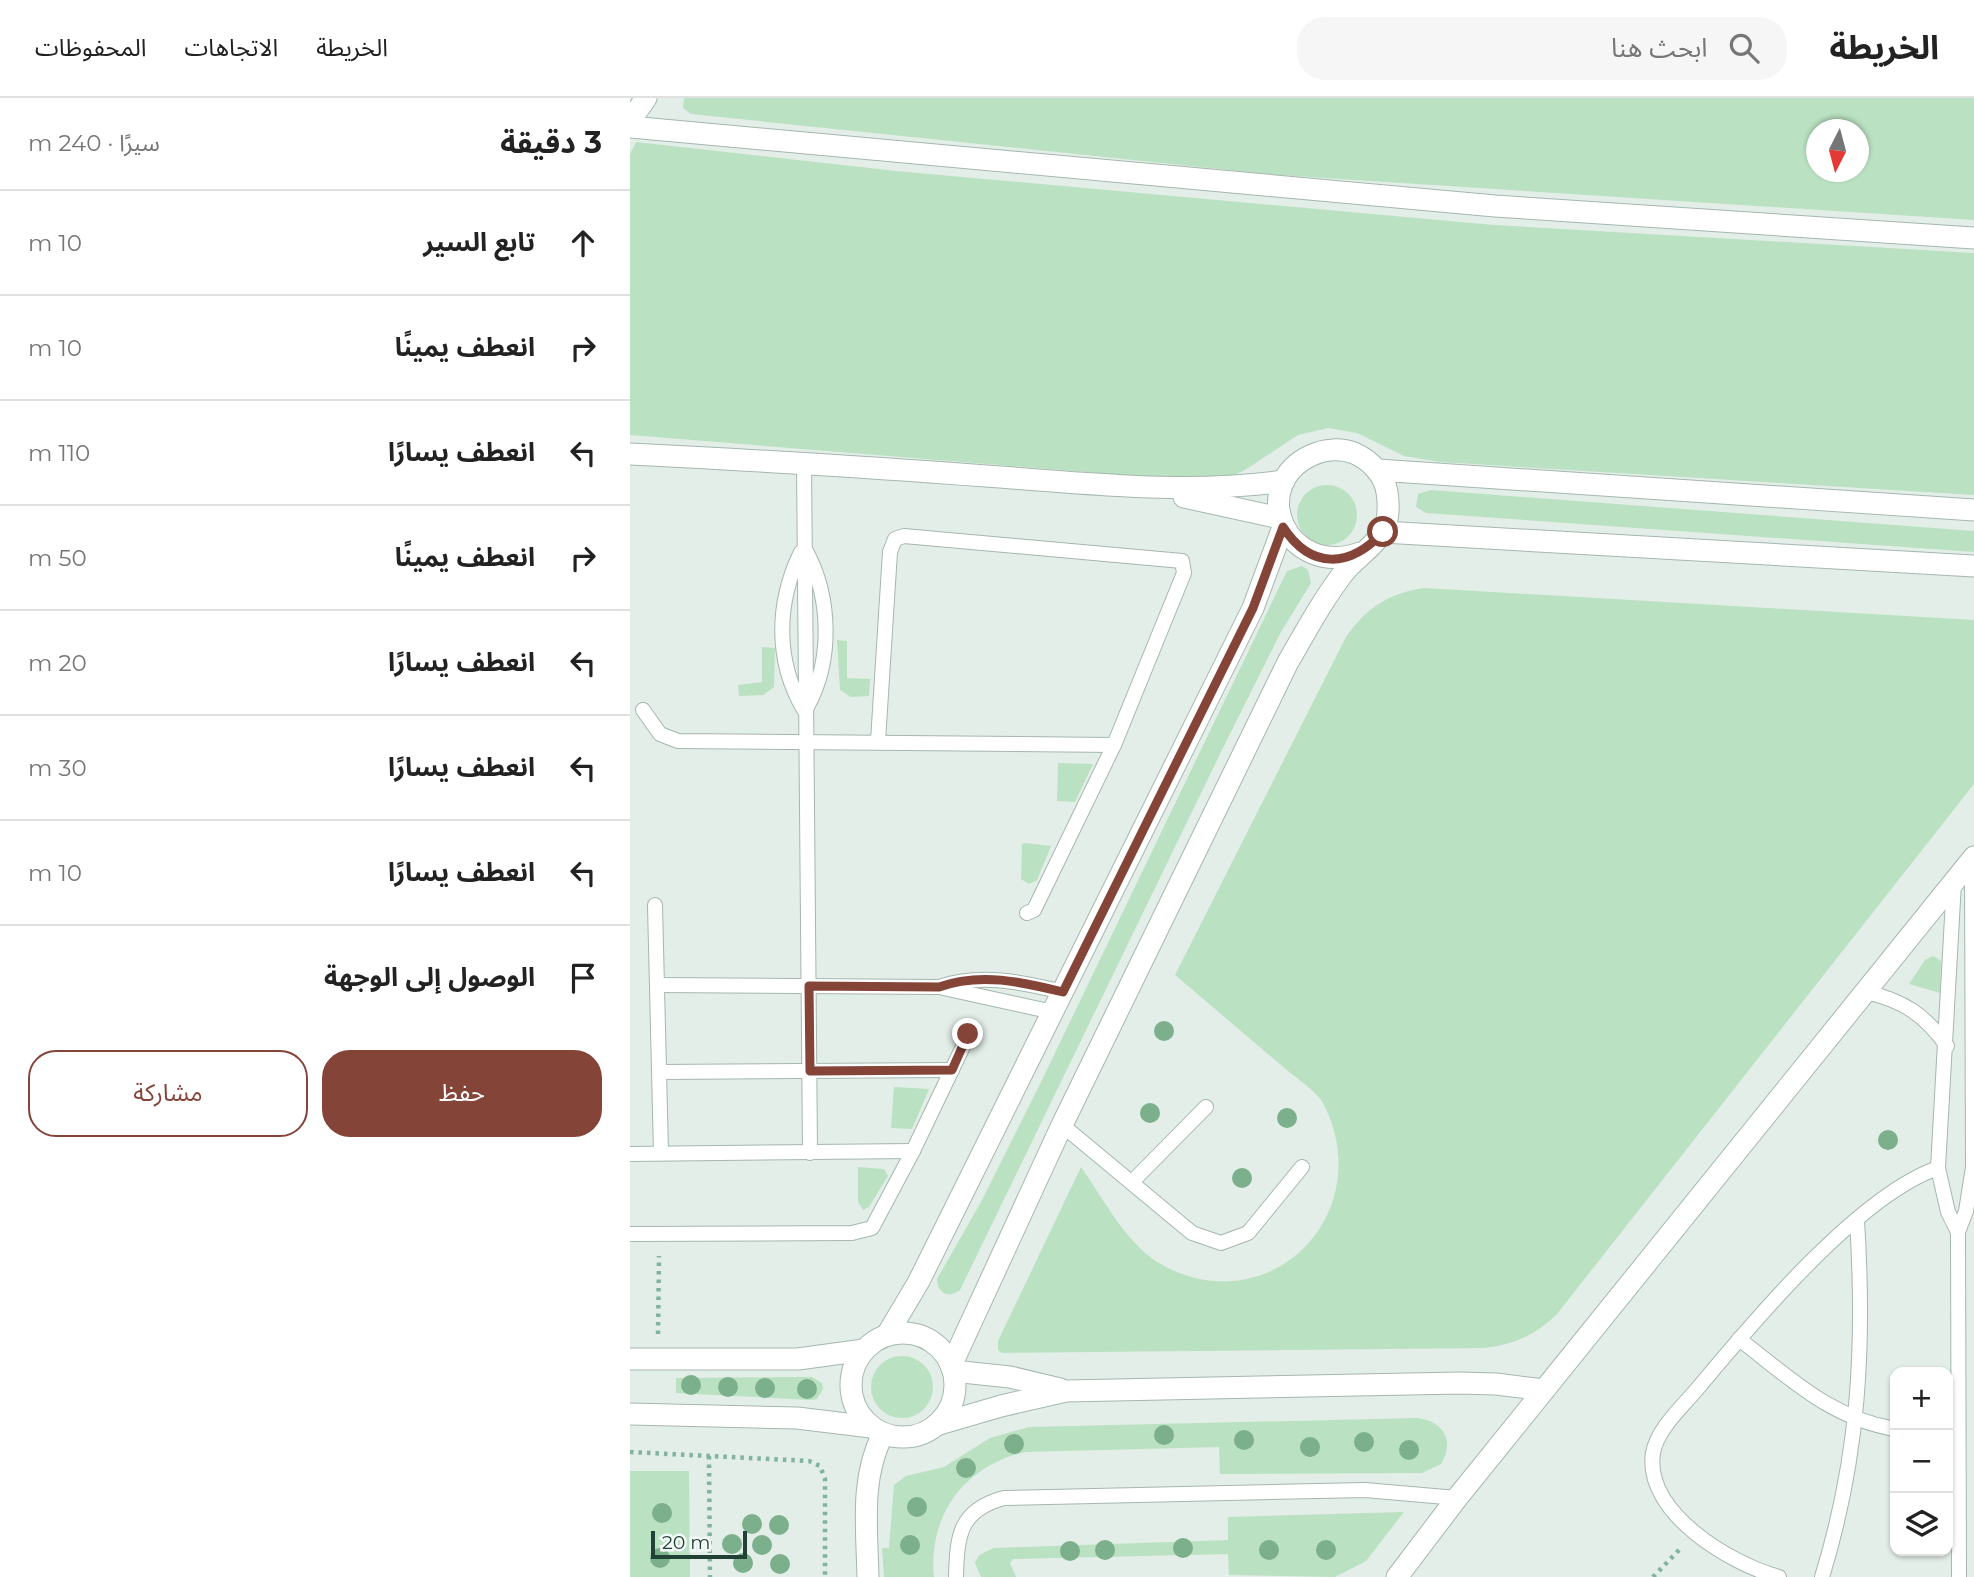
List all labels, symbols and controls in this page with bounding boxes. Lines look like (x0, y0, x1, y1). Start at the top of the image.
search box (1297, 17, 1787, 80)
text: الخريطة (1829, 27, 1939, 67)
icon: search (1725, 29, 1763, 67)
text: ابحث هنا (1611, 32, 1707, 64)
text: المحفوظات (35, 33, 146, 62)
text: الاتجاهات (184, 33, 278, 62)
text: الخريطة (316, 33, 388, 62)
north arrow (1806, 119, 1869, 182)
text: 3 دقيقة (500, 124, 602, 161)
text: سيرًا · 240 m (28, 129, 160, 157)
icon: ahead (564, 224, 602, 262)
text: تابع السير (423, 226, 535, 258)
text: 10 m (28, 229, 82, 257)
icon: right (564, 329, 602, 367)
text: انعطف يمينًا (395, 331, 535, 363)
text: 10 m (28, 334, 82, 362)
icon: left (564, 434, 602, 472)
text: انعطف يسارًا (388, 436, 535, 468)
text: 110 m (28, 439, 90, 467)
route start (1367, 516, 1398, 547)
icon: right (564, 539, 602, 577)
text: انعطف يمينًا (395, 541, 535, 573)
text: 50 m (28, 544, 87, 572)
icon: left (564, 644, 602, 682)
text: انعطف يسارًا (388, 646, 535, 678)
text: 20 m (28, 649, 87, 677)
icon: left (564, 749, 602, 787)
text: انعطف يسارًا (388, 751, 535, 783)
text: 30 m (28, 754, 87, 782)
icon: left (564, 854, 602, 892)
text: انعطف يسارًا (388, 856, 535, 888)
text: 10 m (28, 859, 82, 887)
icon: arrive (564, 959, 602, 997)
text: الوصول إلى الوجهة (324, 961, 535, 993)
route end (952, 1018, 983, 1049)
button: مشاركة (28, 1050, 308, 1137)
button: حفظ (322, 1050, 602, 1137)
map controls (1890, 1367, 1953, 1556)
button: + (1890, 1367, 1953, 1430)
button: − (1890, 1430, 1953, 1493)
button: layers (1890, 1493, 1953, 1556)
scale bar (651, 1528, 747, 1560)
text: 20 m (662, 1531, 710, 1554)

